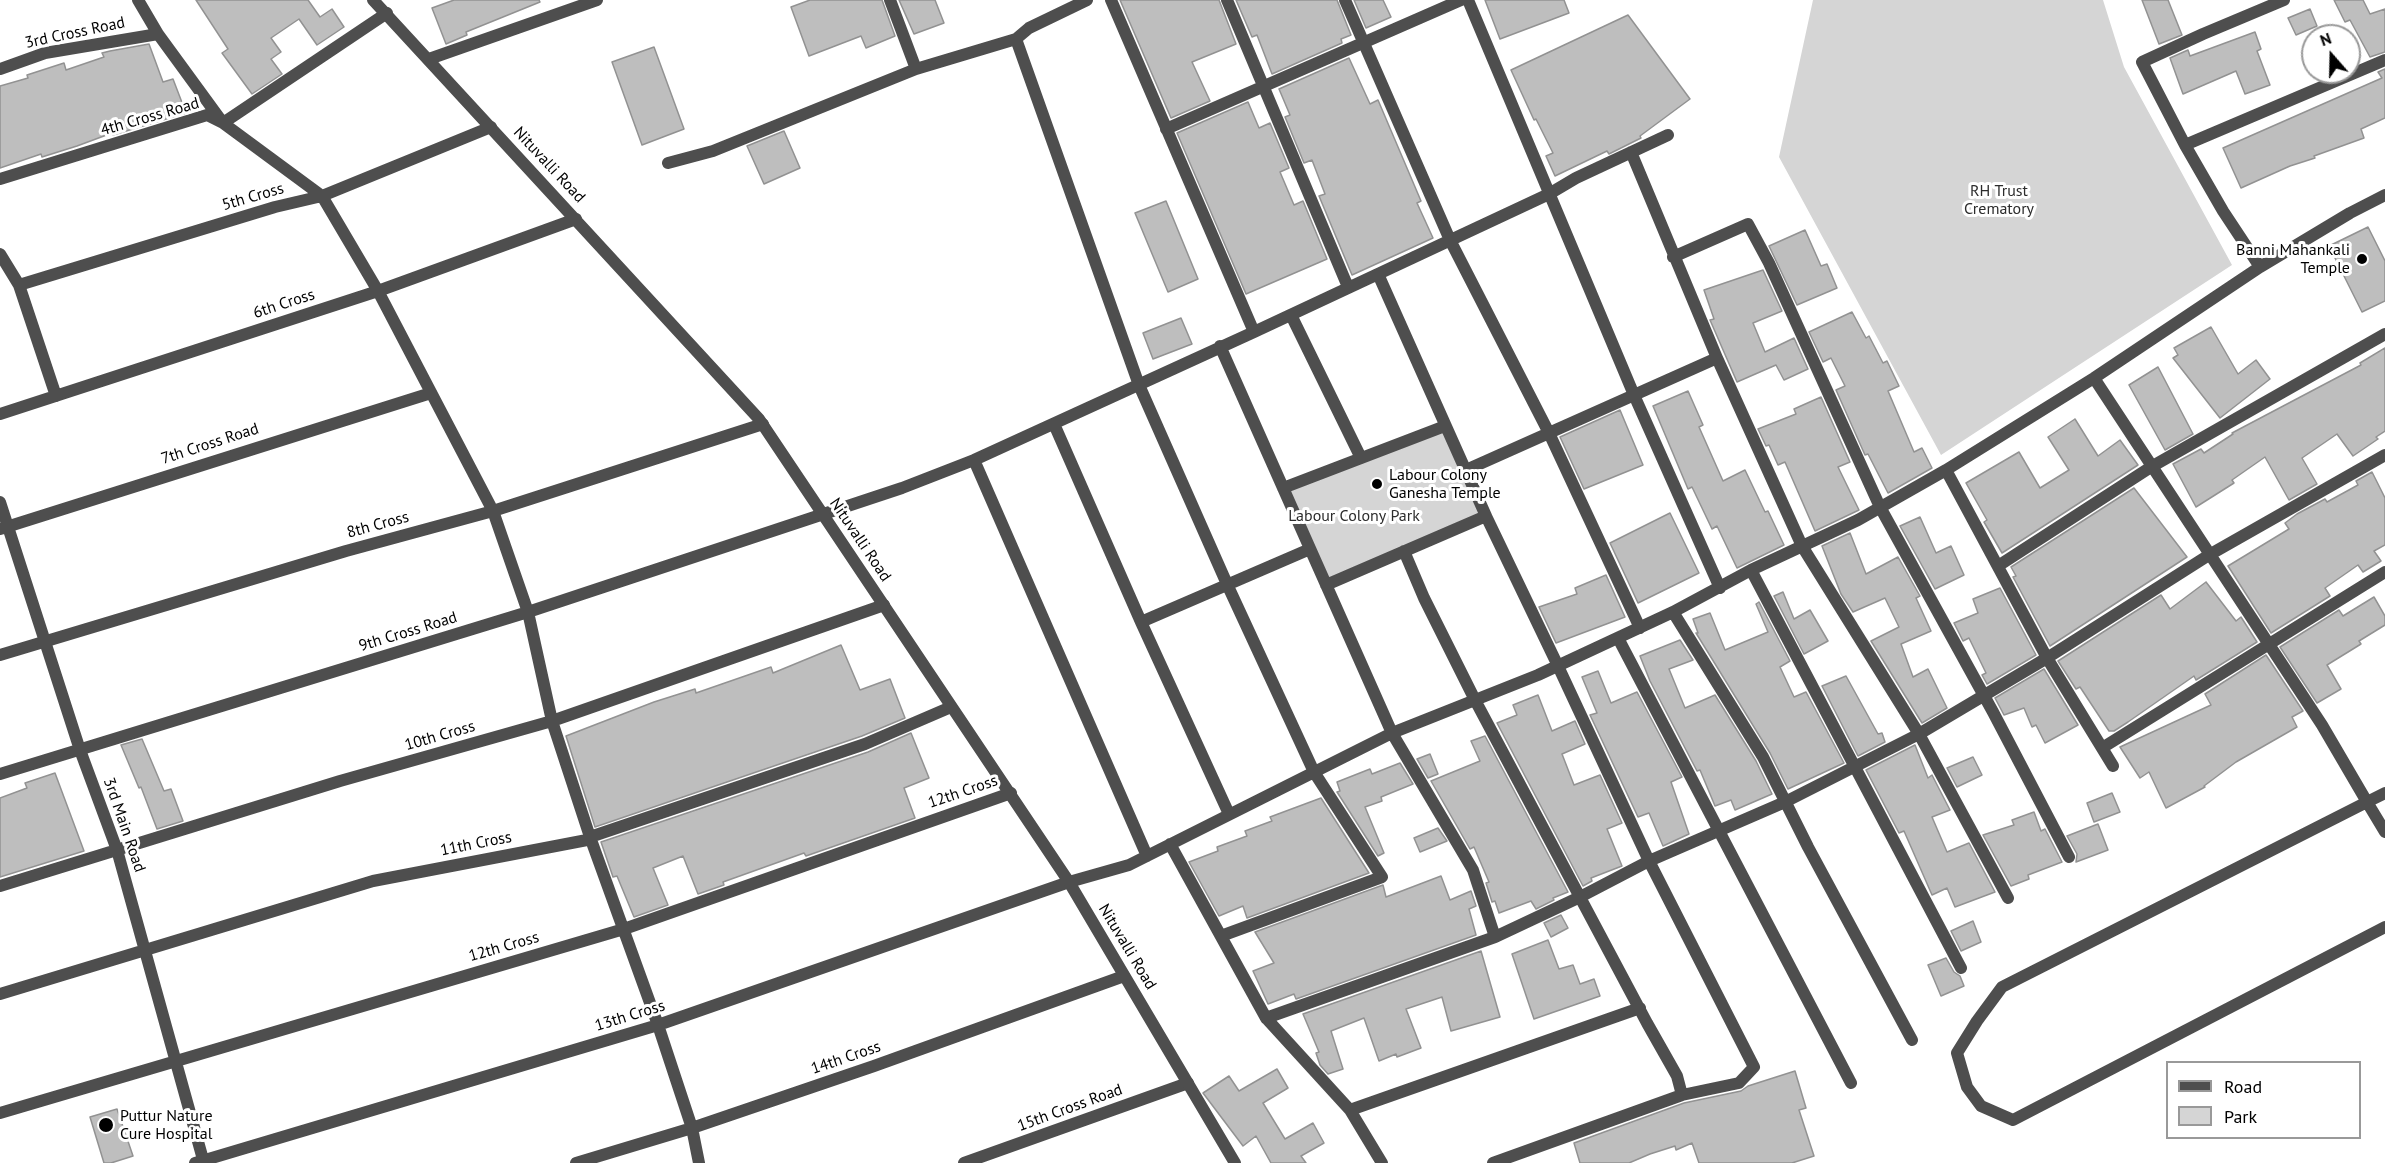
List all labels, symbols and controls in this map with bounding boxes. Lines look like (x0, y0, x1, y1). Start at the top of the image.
street label: 3rd Cross Road (23, 13, 127, 53)
north arrow (2301, 24, 2361, 84)
text: N (2317, 28, 2334, 50)
street label: 4th Cross Road (98, 94, 202, 140)
street label: Nituvalli Road (509, 123, 589, 207)
street label: 5th Cross (220, 179, 286, 215)
park label: RH Trust Crematory (1964, 181, 2034, 219)
place label: Banni Mahankali Temple (2236, 240, 2350, 278)
marker: Banni Mahankali Temple (2355, 252, 2369, 266)
street label: 6th Cross (251, 285, 317, 323)
street label: 7th Cross Road (159, 419, 261, 469)
place label: Labour Colony Ganesha Temple (1389, 465, 1501, 503)
marker: Labour Colony Ganesha Temple (1370, 477, 1384, 491)
street label: Nituvalli Road (825, 495, 895, 585)
park label: Labour Colony Park (1288, 506, 1420, 526)
street label: 8th Cross (345, 508, 411, 542)
street label: 9th Cross Road (357, 608, 459, 656)
street label: 10th Cross (403, 717, 477, 755)
street label: 12th Cross (926, 771, 1000, 813)
street label: 3rd Main Road (99, 775, 149, 875)
street label: 11th Cross (439, 828, 513, 860)
street label: Nituvalli Road (1094, 901, 1160, 993)
street label: 12th Cross (467, 928, 541, 966)
street label: 13th Cross (593, 996, 667, 1036)
street label: 14th Cross (809, 1037, 883, 1079)
legend (2166, 1061, 2361, 1139)
text: Road (2224, 1075, 2262, 1098)
street label: 15th Cross Road (1015, 1080, 1125, 1136)
text: Park (2224, 1105, 2257, 1128)
place label: Puttur Nature Cure Hospital (120, 1106, 213, 1144)
marker: Puttur Nature Cure Hospital (97, 1116, 115, 1134)

